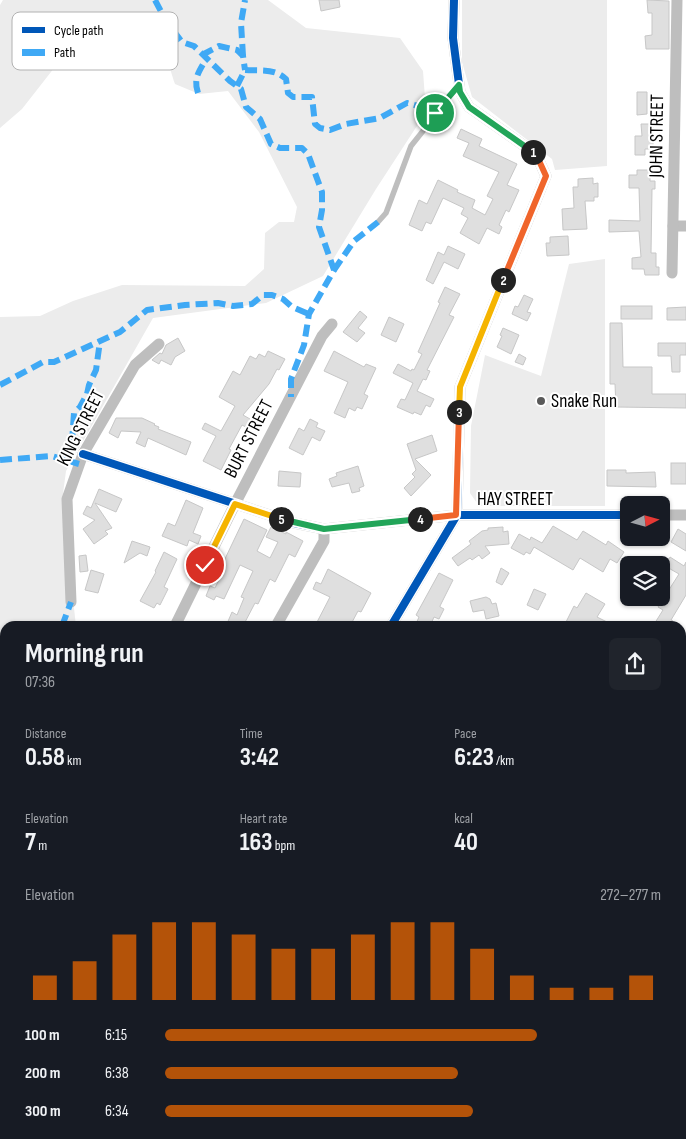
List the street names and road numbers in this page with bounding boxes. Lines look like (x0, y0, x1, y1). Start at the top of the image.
street label: JOHN STREET (645, 94, 669, 179)
street label: KING STREET (52, 386, 110, 470)
street label: BURT STREET (219, 396, 279, 482)
street label: HAY STREET (477, 488, 553, 511)

